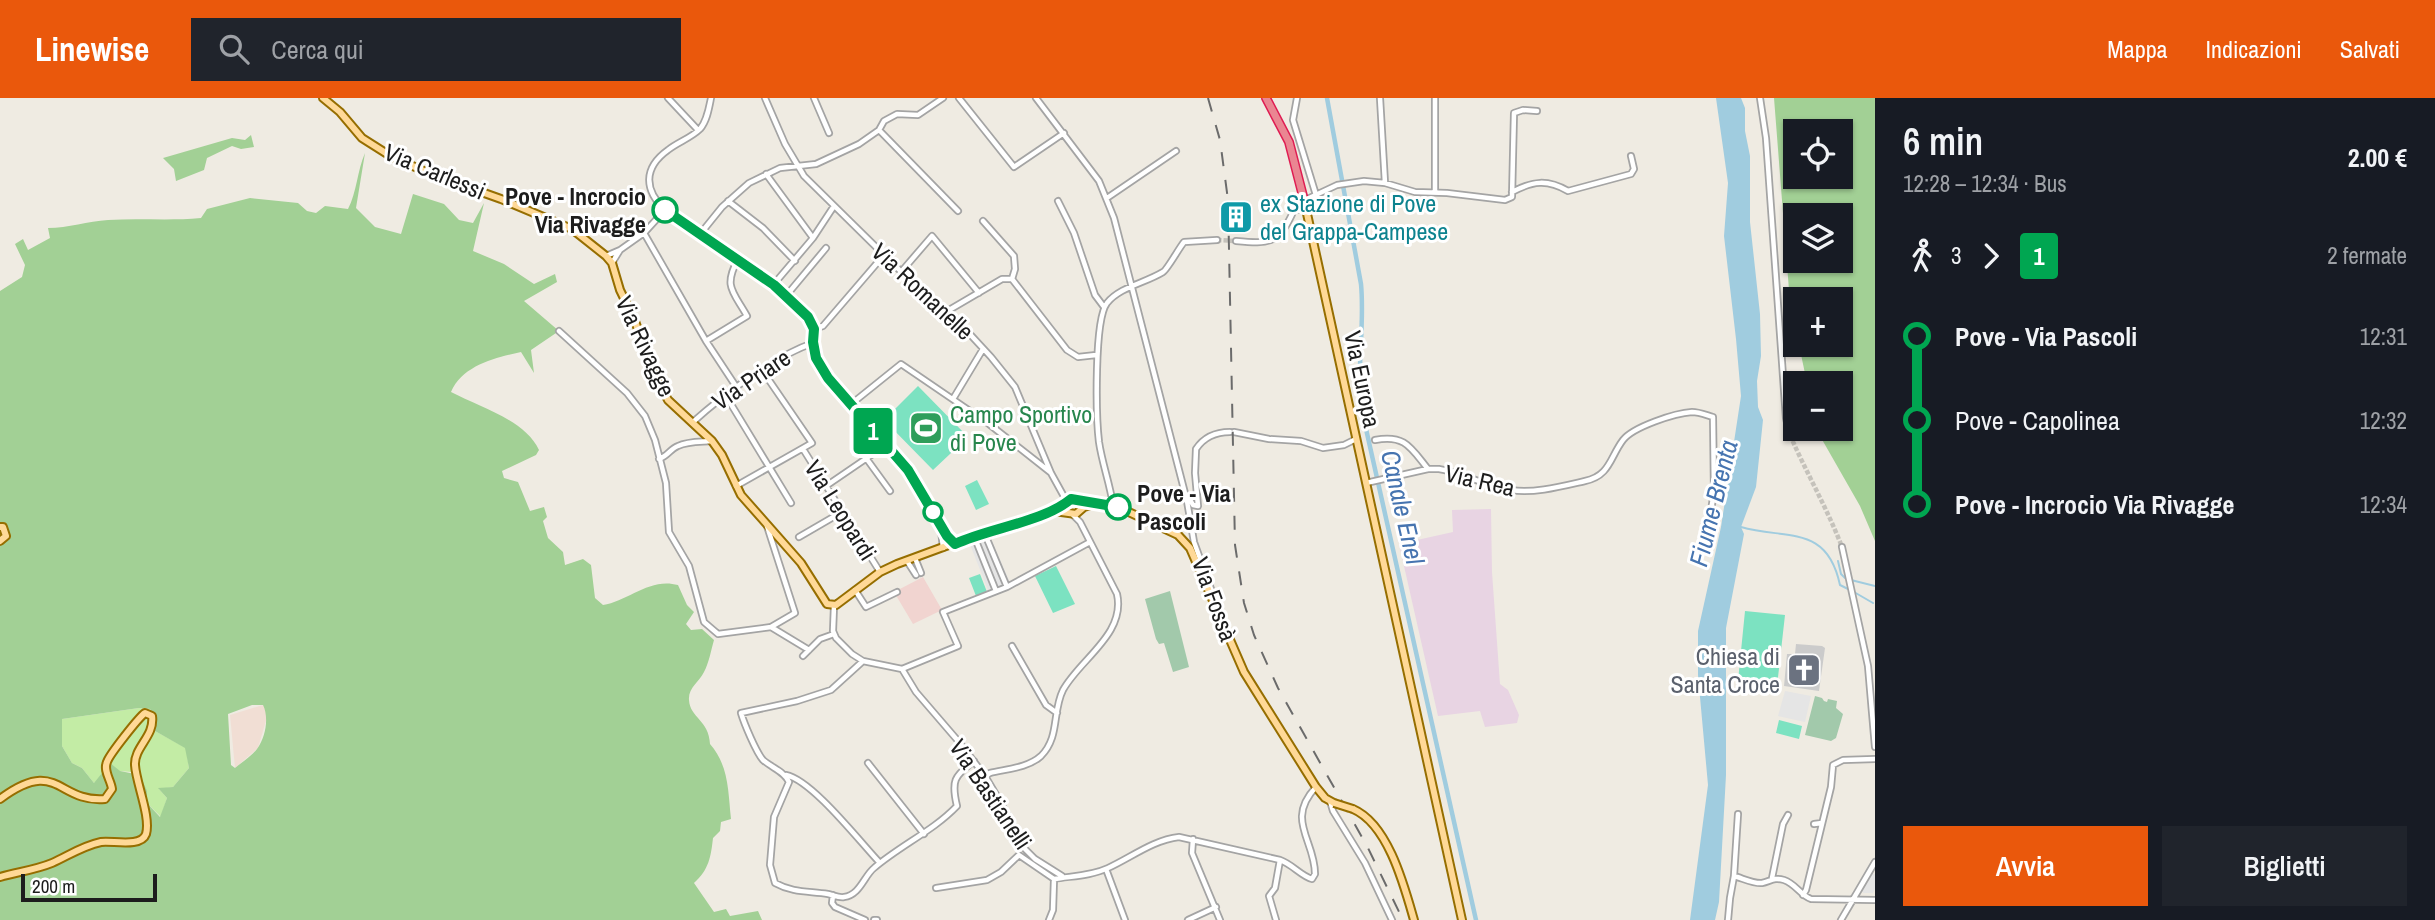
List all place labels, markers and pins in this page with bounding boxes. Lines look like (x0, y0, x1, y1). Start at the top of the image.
place label: Pove - Incrocio Via Rivagge (505, 180, 646, 240)
place label: ex Stazione di Pove del Grappa-Campese (1260, 187, 1448, 247)
marker: Pove - Incrocio Via Rivagge (652, 197, 678, 223)
building icon: ex Stazione di Pove del Grappa-Campese (1217, 198, 1255, 236)
place label: Campo Sportivo di Pove (950, 398, 1092, 458)
sports icon: Campo Sportivo di Pove (907, 409, 945, 447)
place label: Pove - Via Pascoli (1137, 477, 1231, 537)
marker: Pove - Via Pascoli (1105, 494, 1131, 520)
unlabelled marker (923, 502, 943, 522)
place label: Chiesa di Santa Croce (1671, 640, 1780, 700)
church icon: Chiesa di Santa Croce (1785, 651, 1823, 689)

